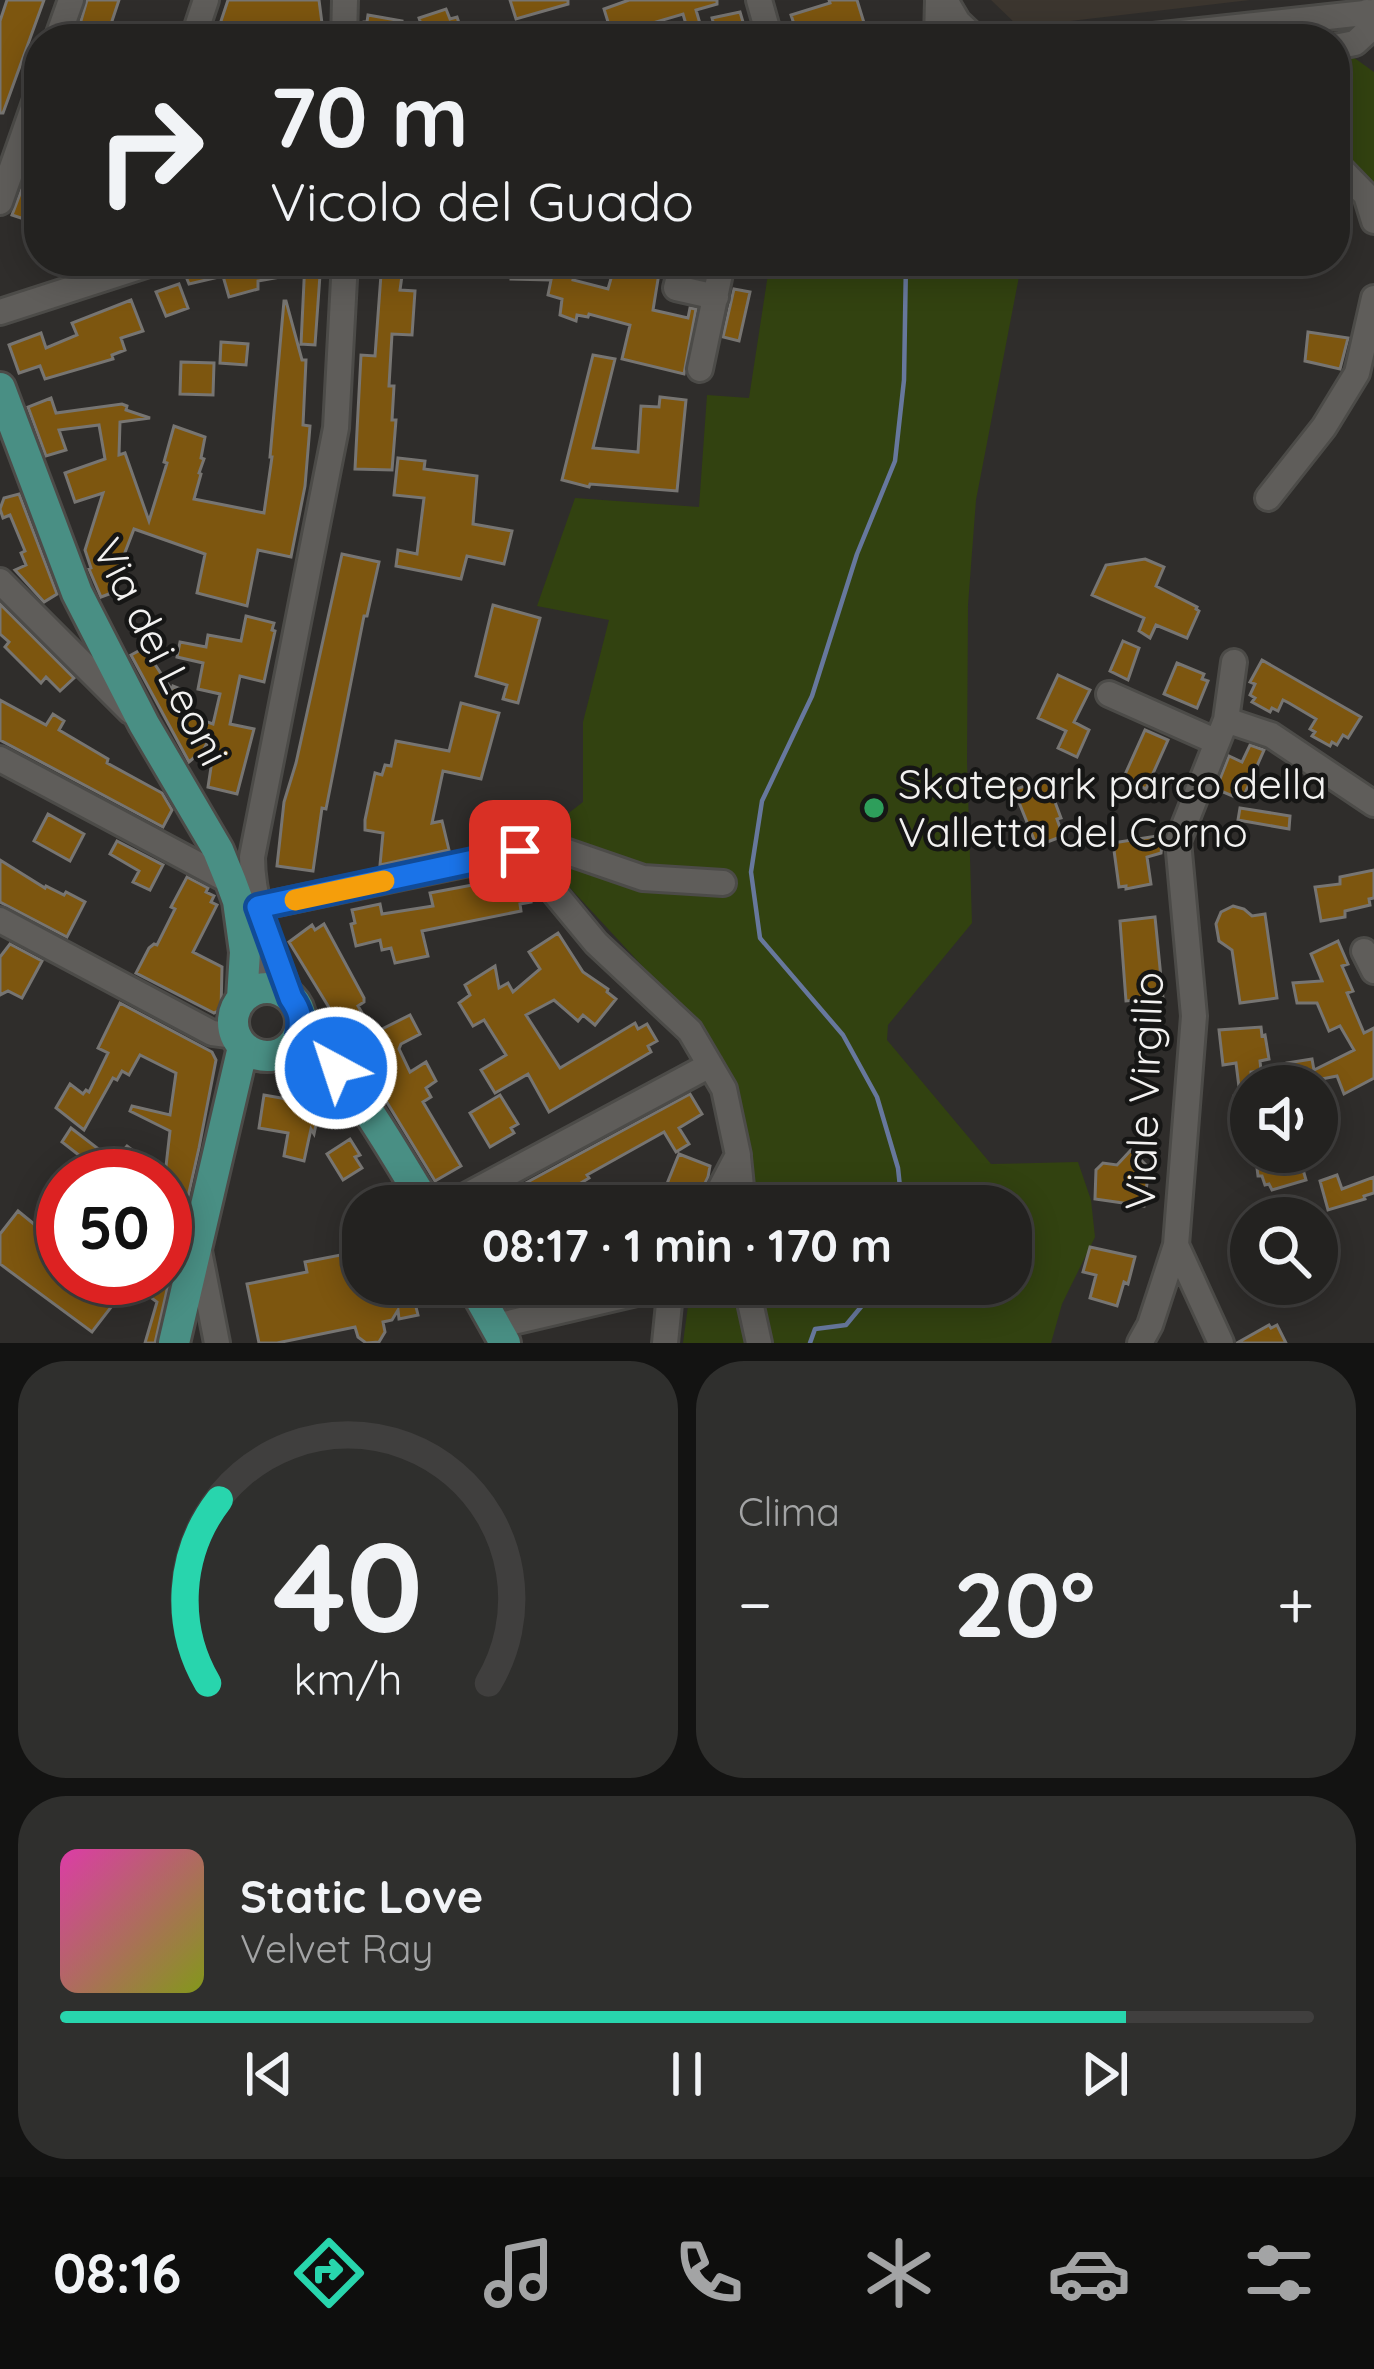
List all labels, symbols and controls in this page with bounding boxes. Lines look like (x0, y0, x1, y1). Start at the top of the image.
text: 70 m (270, 63, 469, 168)
icon: right (72, 72, 228, 228)
text: Vicolo del Guado (270, 167, 694, 235)
street label: Via dei Leoni (81, 529, 241, 774)
place label: Skatepark parco della Valletta del Corno (898, 757, 1327, 858)
marker: Skatepark parco della Valletta del Corno (861, 795, 887, 821)
pin (469, 800, 571, 902)
icon: arrive (487, 818, 553, 884)
street label: Viale Virgilio (1113, 971, 1174, 1211)
position arrow (273, 1005, 399, 1131)
map controls (1230, 1065, 1338, 1305)
button: sound (1230, 1065, 1338, 1173)
speed limit sign: 50 (36, 1149, 192, 1305)
button: search (1230, 1197, 1338, 1305)
text: 08:17 · 1 min · 170 m (482, 1217, 892, 1273)
text: Clima (738, 1487, 840, 1536)
text: 40 (273, 1507, 423, 1663)
text: 20° (954, 1547, 1095, 1660)
text: − (738, 1562, 772, 1645)
text: + (1277, 1562, 1314, 1645)
text: km/h (294, 1651, 402, 1705)
text: Static Love (240, 1868, 483, 1924)
text: Velvet Ray (240, 1924, 433, 1973)
icon: previous (236, 2041, 302, 2107)
icon: pause (654, 2041, 720, 2107)
icon: next (1072, 2041, 1138, 2107)
icon: directions (287, 2231, 371, 2315)
icon: music (477, 2231, 561, 2315)
icon: phone (667, 2231, 751, 2315)
icon: climate (857, 2231, 941, 2315)
icon: car (1047, 2231, 1131, 2315)
icon: filters (1237, 2231, 1321, 2315)
text: 08:16 (53, 2239, 181, 2307)

